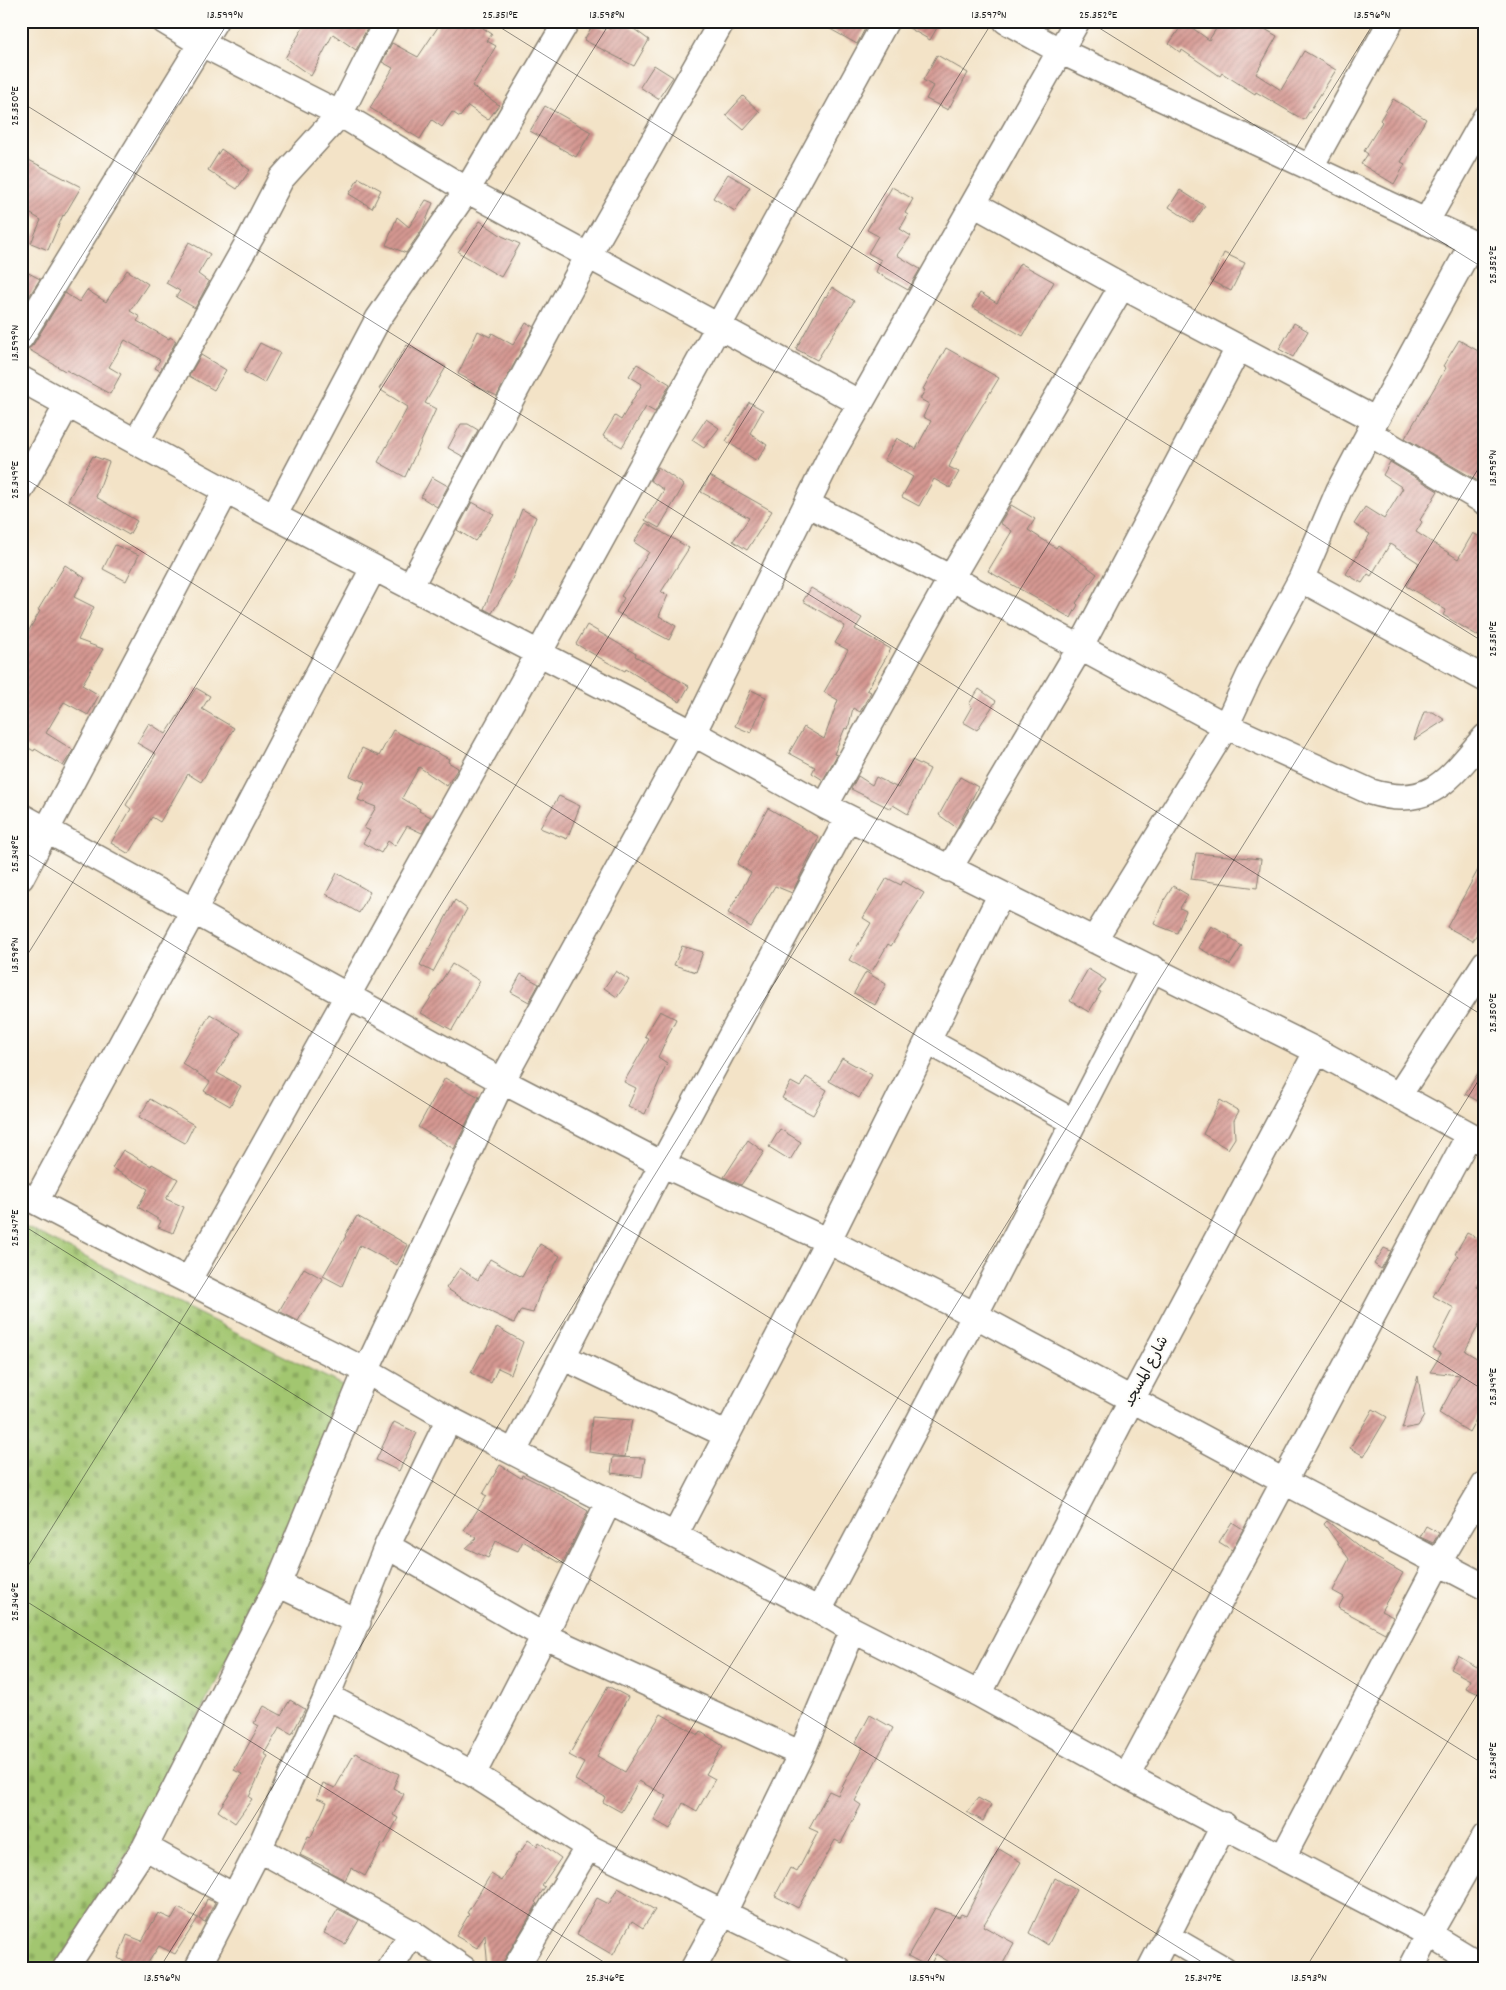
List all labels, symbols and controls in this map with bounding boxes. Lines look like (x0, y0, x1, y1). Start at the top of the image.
text: 13.599°N (207, 7, 243, 24)
text: 25.351°E (482, 7, 518, 24)
text: 13.598°N (589, 7, 625, 24)
text: 13.597°N (971, 7, 1007, 24)
text: 25.352°E (1079, 7, 1118, 24)
text: 13.596°N (1354, 7, 1390, 24)
text: 25.350°E (7, 86, 24, 126)
text: 25.352°E (1485, 245, 1502, 284)
text: 13.599°N (7, 325, 24, 361)
text: 13.595°N (1485, 450, 1502, 486)
text: 25.349°E (7, 461, 24, 499)
text: 25.351°E (1485, 621, 1502, 657)
text: 25.348°E (7, 835, 24, 873)
text: 13.598°N (7, 937, 24, 973)
text: 25.350°E (1485, 993, 1502, 1033)
text: 25.347°E (7, 1209, 24, 1247)
street label: شارع المسجد (1119, 1333, 1175, 1411)
text: 25.349°E (1485, 1368, 1502, 1406)
text: 25.346°E (7, 1582, 24, 1621)
text: 25.348°E (1485, 1742, 1502, 1780)
text: 13.596°N (144, 1970, 180, 1987)
text: 25.346°E (586, 1970, 625, 1987)
text: 13.594°N (909, 1970, 945, 1987)
text: 25.347°E (1185, 1970, 1222, 1987)
text: 13.593°N (1291, 1970, 1327, 1987)

